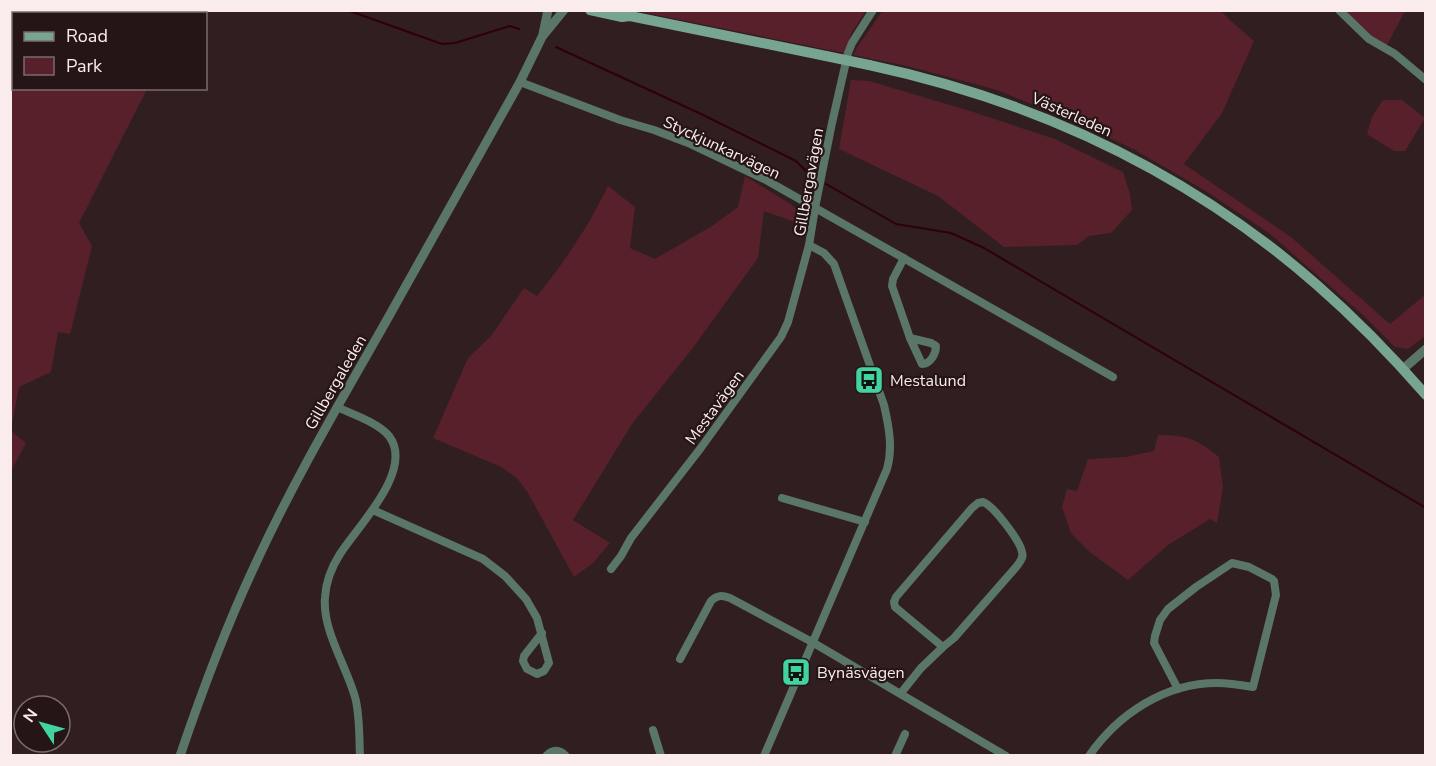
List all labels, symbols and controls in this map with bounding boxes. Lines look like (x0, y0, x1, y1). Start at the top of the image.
legend (12, 12, 207, 90)
text: Road (66, 24, 108, 48)
text: Park (66, 54, 103, 78)
street label: Västerleden (1027, 87, 1115, 142)
street label: Styckjunkarvägen (659, 111, 784, 185)
street label: Gillbergavägen (789, 126, 829, 238)
street label: Gillbergaleden (300, 331, 372, 434)
bus stop icon: Mestalund (853, 364, 885, 396)
street label: Mestavägen (680, 366, 749, 449)
place label: Mestalund (890, 370, 966, 392)
bus stop icon: Bynäsvägen (780, 656, 812, 688)
place label: Bynäsvägen (817, 662, 905, 684)
north arrow (12, 694, 72, 754)
text: N (18, 704, 43, 727)

